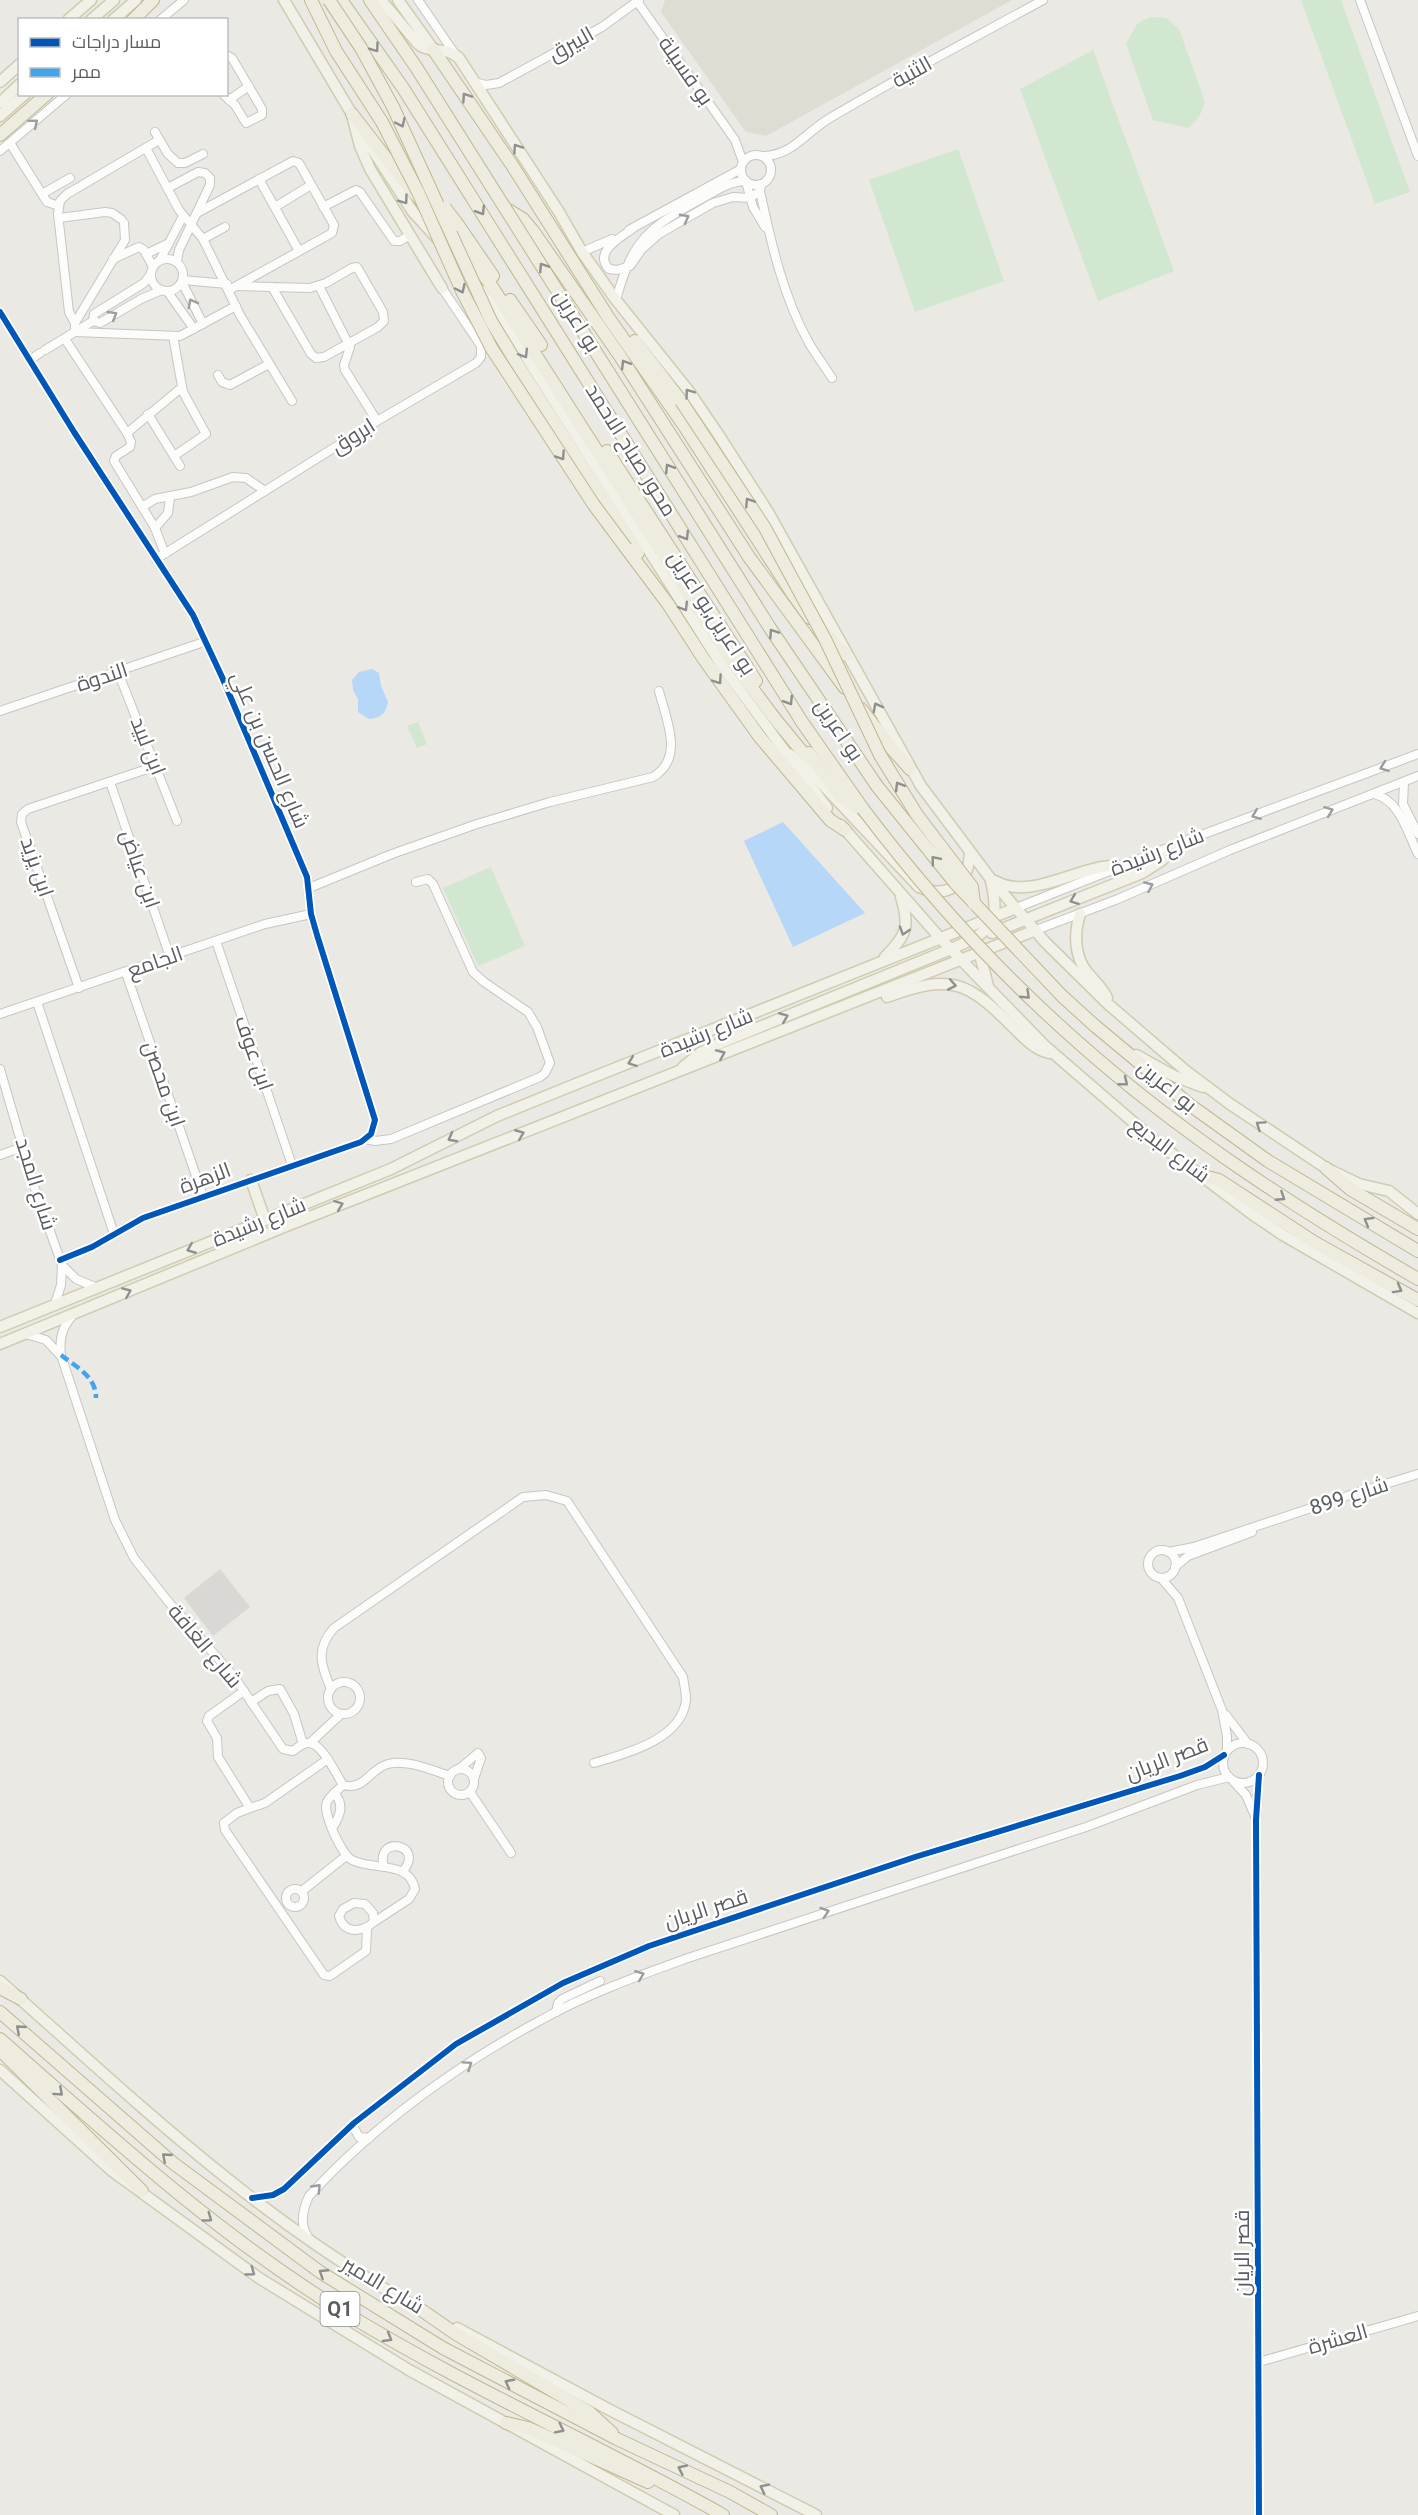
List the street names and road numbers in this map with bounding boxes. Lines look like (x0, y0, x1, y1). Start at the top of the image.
street label: البيرق (544, 22, 598, 67)
street label: بو فسيلة (654, 32, 718, 110)
street label: الثنية (888, 51, 936, 93)
street label: بو اعرين (548, 285, 606, 357)
street label: محور صباح الاحمد (579, 379, 682, 522)
street label: ابروق (327, 413, 380, 460)
street label: بو اعرين,بو اعرين (662, 547, 761, 680)
street label: الندوة (73, 657, 131, 697)
street label: شارع الحسن بن علي (223, 668, 314, 833)
street label: بو اعرين (809, 695, 868, 766)
street label: ابن لبيد (125, 713, 170, 779)
street label: شارع رشيدة (1107, 823, 1208, 883)
street label: ابن عياض (115, 827, 165, 912)
street label: ابن يزيد (15, 834, 58, 900)
street label: الجامع (124, 941, 187, 985)
street label: شارع رشيدة (656, 1003, 757, 1064)
street label: ابن عوف (229, 1012, 278, 1094)
street label: ابن محصن (137, 1038, 190, 1130)
street label: بو اعرين (1132, 1055, 1201, 1118)
street label: شارع البديع (1124, 1112, 1215, 1189)
street label: شارع المجد (9, 1135, 61, 1234)
street label: الزهرة (176, 1158, 234, 1198)
street label: شارع رشيدة (209, 1192, 310, 1253)
street label: شارع 899 (1307, 1472, 1392, 1522)
street label: شارع الغافة (162, 1599, 247, 1694)
street label: قصر الريان (1122, 1732, 1212, 1787)
street label: قصر الريان (661, 1884, 751, 1935)
street label: قصر الريان (1230, 2210, 1255, 2296)
street label: شارع الامير (336, 2251, 428, 2320)
road number: Q1 (320, 2292, 360, 2326)
street label: العشرة (1305, 2319, 1371, 2359)

